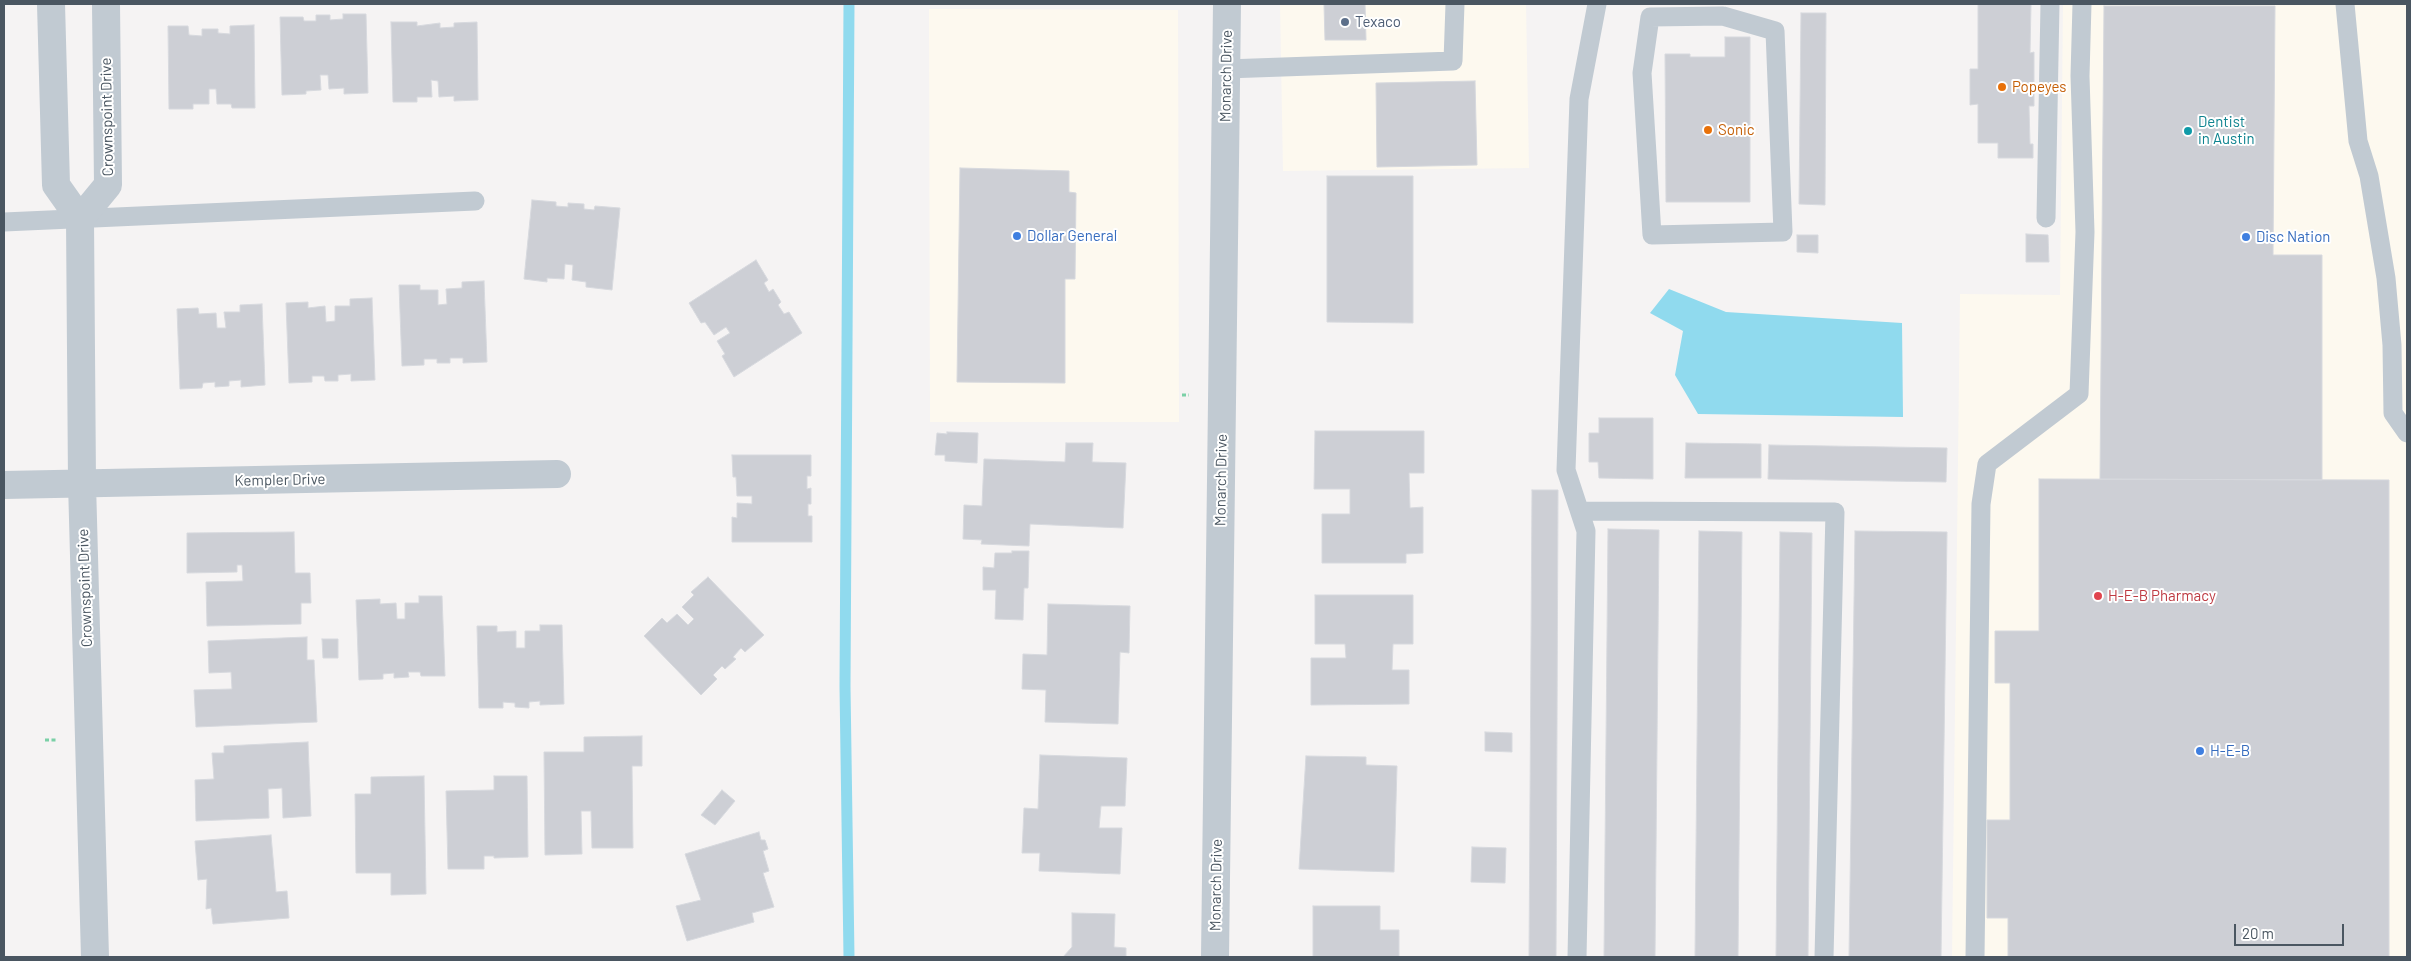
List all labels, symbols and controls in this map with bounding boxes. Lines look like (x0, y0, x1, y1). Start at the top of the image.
place label: Texaco (1355, 13, 1401, 31)
marker: Texaco (1339, 16, 1351, 28)
street label: Monarch Drive (1216, 30, 1236, 122)
street label: Crownspoint Drive (97, 58, 117, 176)
place label: Popeyes (2012, 78, 2066, 96)
marker: Popeyes (1996, 81, 2008, 93)
place label: Dentist in Austin (2198, 113, 2255, 148)
place label: Sonic (1718, 121, 1755, 139)
marker: Sonic (1702, 124, 1714, 136)
marker: Dentist in Austin (2182, 125, 2194, 137)
place label: Dollar General (1027, 227, 1117, 245)
place label: Disc Nation (2256, 228, 2330, 246)
marker: Dollar General (1011, 230, 1023, 242)
marker: Disc Nation (2240, 231, 2252, 243)
street label: Monarch Drive (1211, 434, 1231, 526)
street label: Kempler Drive (234, 470, 326, 490)
street label: Crownspoint Drive (74, 528, 96, 648)
place label: H-E-B Pharmacy (2108, 587, 2216, 605)
marker: H-E-B Pharmacy (2092, 590, 2104, 602)
place label: H-E-B (2210, 742, 2250, 760)
marker: H-E-B (2194, 745, 2206, 757)
street label: Monarch Drive (1206, 839, 1226, 931)
scale bar (2236, 914, 2346, 946)
text: 20 m (2242, 924, 2274, 942)

